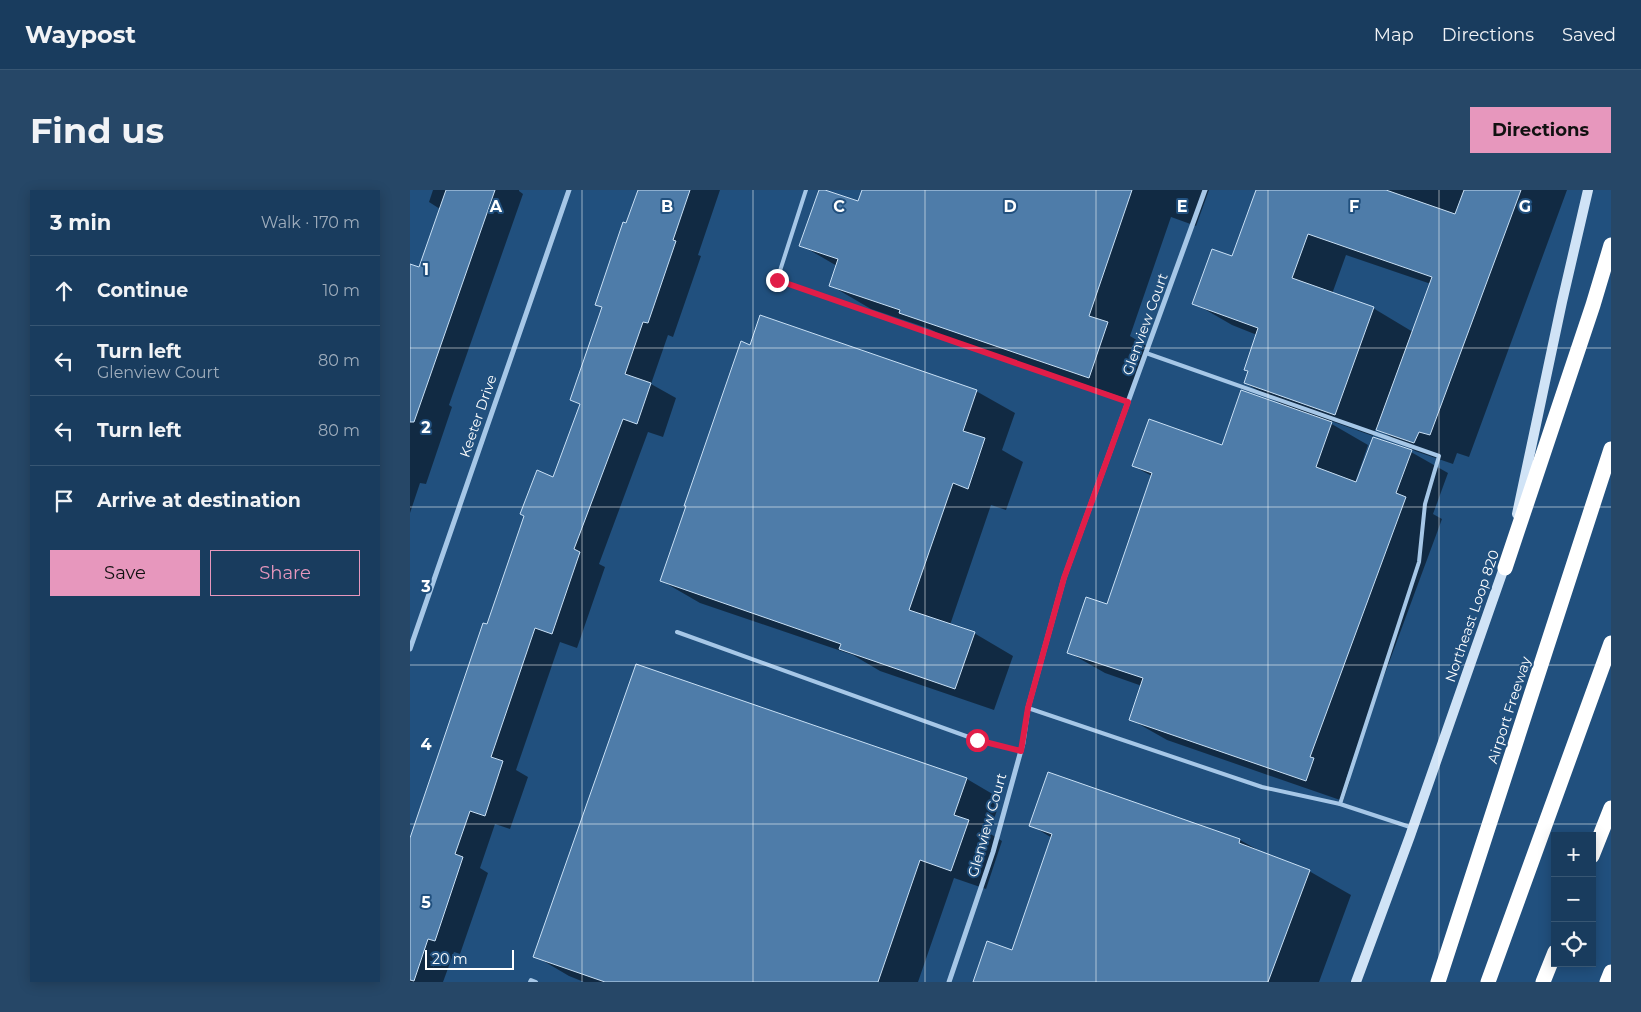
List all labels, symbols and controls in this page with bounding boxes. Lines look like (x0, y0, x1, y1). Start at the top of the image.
text: Waypost (25, 20, 136, 49)
text: Map (1374, 24, 1414, 46)
text: Directions (1442, 24, 1534, 46)
text: Saved (1562, 24, 1616, 46)
button: Directions (1470, 107, 1611, 153)
text: Find us (30, 109, 164, 152)
text: A (489, 197, 503, 216)
text: B (661, 197, 673, 216)
text: C (833, 197, 845, 216)
text: D (1003, 197, 1017, 216)
text: E (1177, 197, 1187, 216)
text: F (1349, 197, 1359, 216)
text: G (1519, 197, 1531, 216)
text: 3 min (50, 210, 111, 235)
text: Walk · 170 m (261, 213, 360, 232)
text: 1 (423, 260, 429, 279)
route end (766, 269, 789, 292)
street label: Glenview Court (1118, 270, 1172, 378)
icon: ahead (50, 277, 78, 305)
text: Continue (97, 279, 188, 302)
text: 10 m (322, 281, 360, 300)
text: Turn left (97, 340, 182, 363)
icon: left (50, 347, 78, 375)
text: 80 m (318, 351, 360, 370)
text: Glenview Court (97, 363, 220, 382)
street label: Keeter Drive (455, 372, 501, 460)
icon: left (50, 417, 78, 445)
text: 2 (421, 418, 431, 437)
text: Turn left (97, 419, 182, 442)
text: 80 m (318, 421, 360, 440)
icon: arrive (50, 487, 78, 515)
text: Arrive at destination (97, 489, 301, 512)
street label: Northeast Loop 820 (1441, 547, 1503, 685)
button: Save (50, 550, 200, 596)
button: Share (210, 550, 360, 596)
text: 3 (420, 577, 431, 596)
street label: Airport Freeway (1483, 654, 1535, 766)
route start (966, 729, 989, 752)
text: 4 (420, 735, 432, 754)
street label: Glenview Court (964, 771, 1011, 879)
map controls (1551, 832, 1596, 967)
button: + (1551, 832, 1596, 877)
button: − (1551, 877, 1596, 922)
text: 5 (421, 893, 431, 912)
button: locate (1551, 922, 1596, 967)
scale bar (425, 947, 514, 970)
text: 20 m (432, 950, 468, 968)

